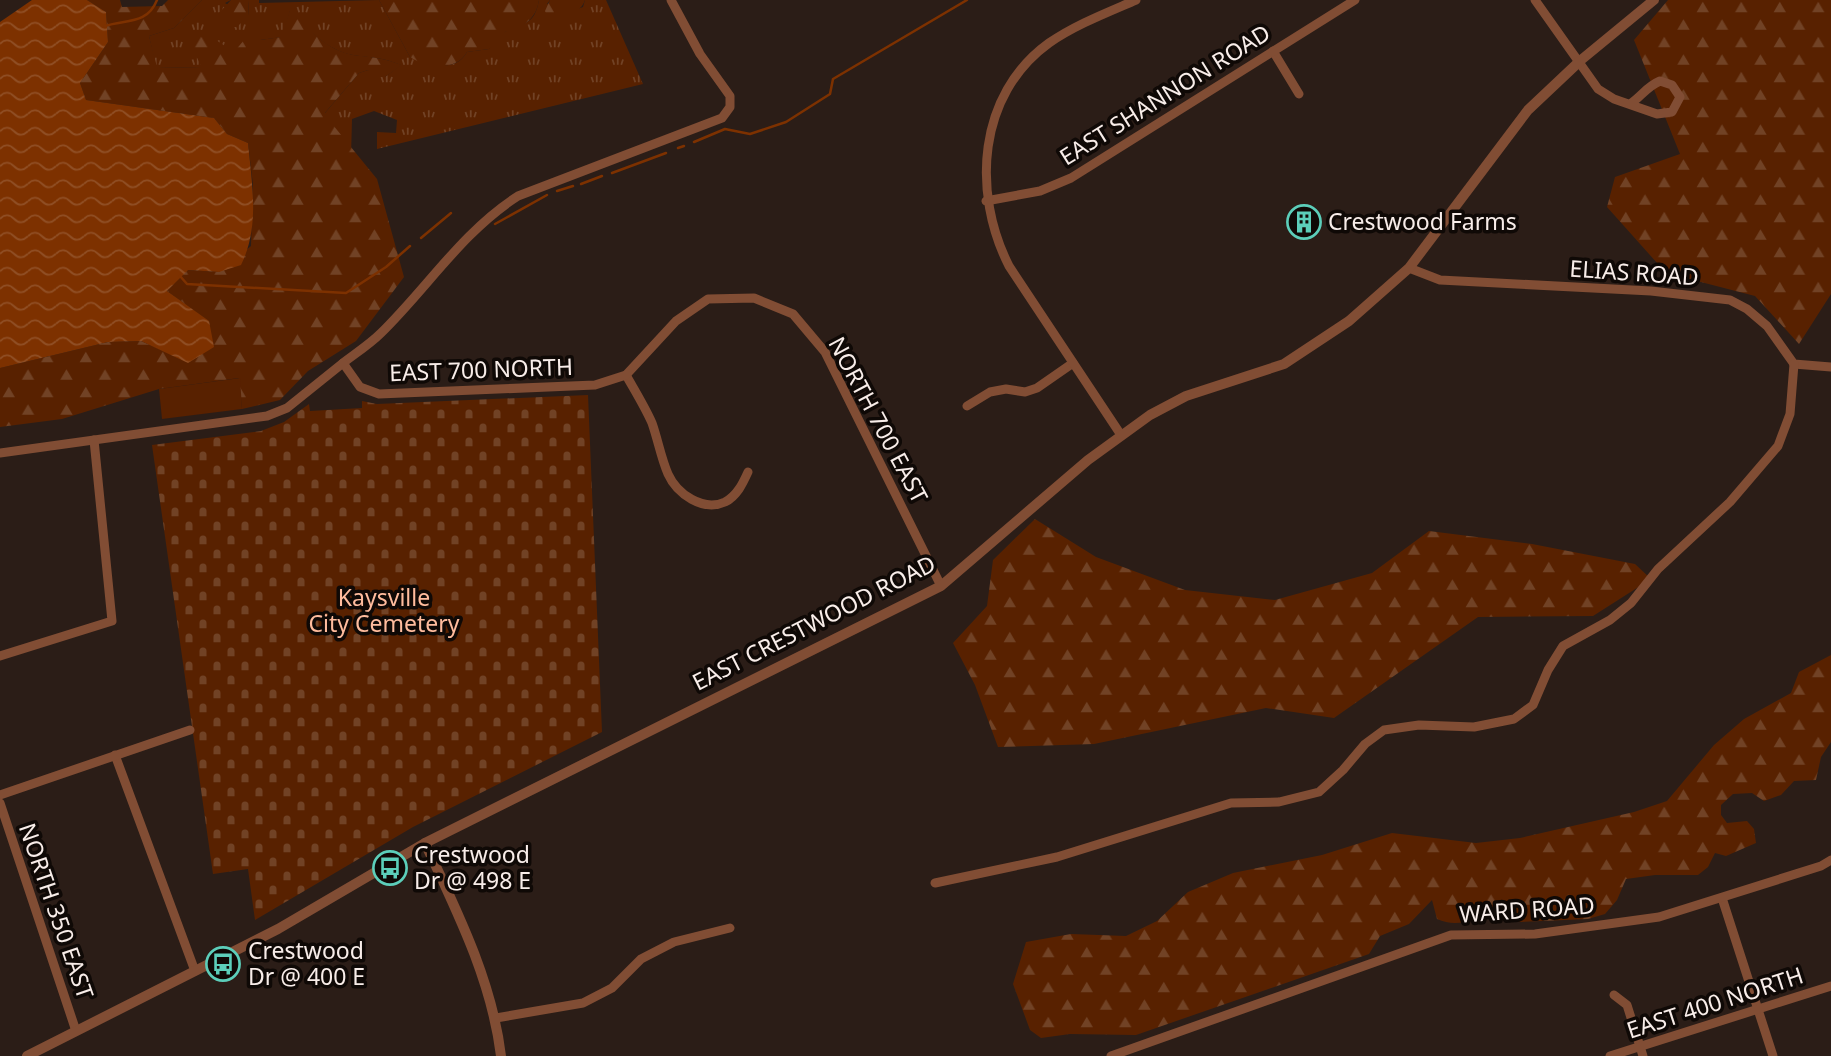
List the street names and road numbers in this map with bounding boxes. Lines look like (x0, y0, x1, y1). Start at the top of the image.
street label: EAST SHANNON ROAD (1053, 16, 1276, 172)
street label: ELIAS ROAD (1568, 252, 1700, 292)
street label: NORTH 700 EAST (822, 331, 936, 508)
street label: EAST 700 NORTH (389, 350, 573, 388)
street label: EAST CRESTWOOD ROAD (686, 547, 941, 697)
street label: NORTH 350 EAST (12, 819, 102, 1003)
street label: WARD ROAD (1458, 888, 1596, 930)
street label: EAST 400 NORTH (1622, 958, 1807, 1046)

